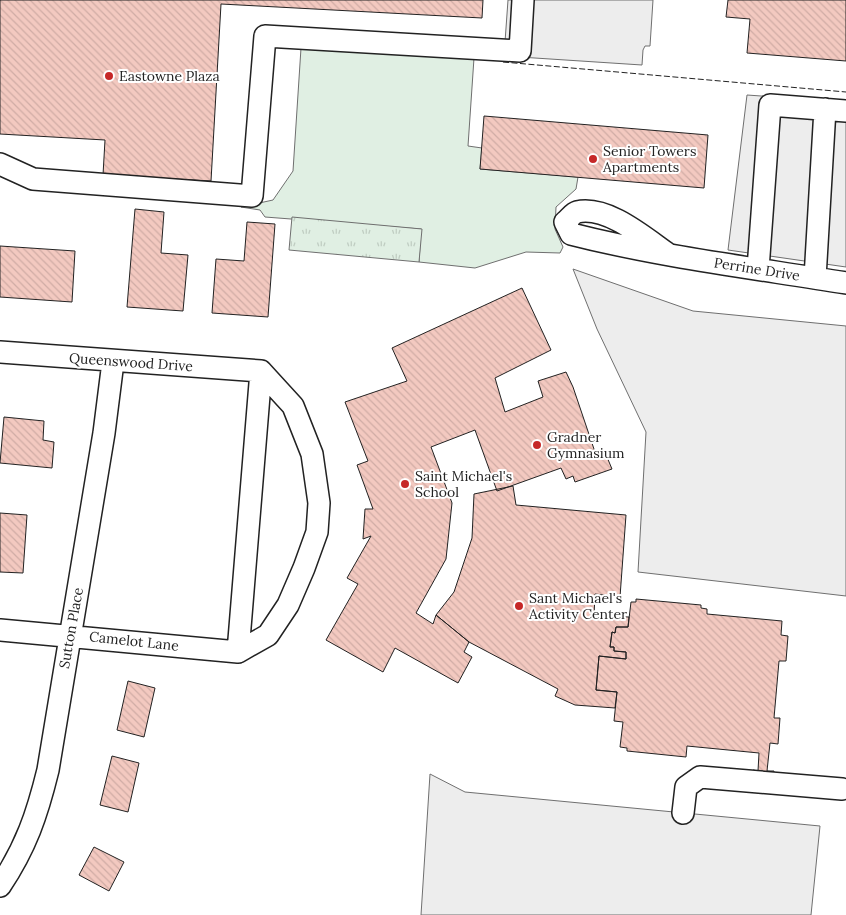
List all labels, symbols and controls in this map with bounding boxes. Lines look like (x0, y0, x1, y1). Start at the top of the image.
place label: Eastowne Plaza (119, 67, 220, 85)
marker: Eastowne Plaza (103, 70, 115, 82)
place label: Senior Towers Apartments (602, 142, 696, 176)
marker: Senior Towers Apartments (587, 153, 599, 165)
street label: Perrine Drive (713, 253, 802, 285)
street label: Queenswood Drive (68, 349, 194, 375)
place label: Gradner Gymnasium (547, 428, 625, 462)
marker: Gradner Gymnasium (531, 439, 543, 451)
place label: Saint Michael's School (415, 467, 512, 501)
marker: Saint Michael's School (399, 478, 411, 490)
street label: Sutton Place (55, 586, 87, 670)
place label: Sant Michael's Activity Center (528, 589, 627, 623)
marker: Sant Michael's Activity Center (513, 600, 525, 612)
street label: Camelot Lane (88, 627, 180, 655)

